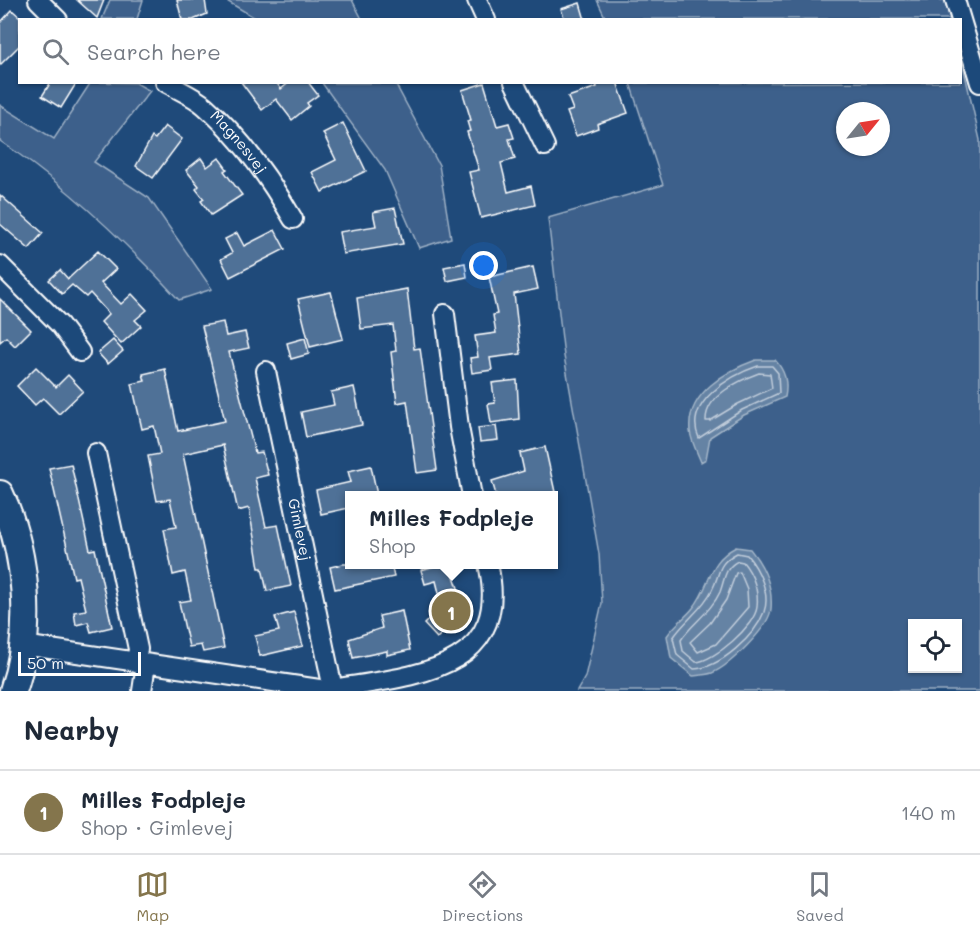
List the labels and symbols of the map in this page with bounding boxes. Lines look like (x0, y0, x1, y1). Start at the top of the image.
north arrow (836, 102, 890, 156)
street label: Magnesvej (207, 105, 272, 177)
your location (469, 251, 498, 280)
street label: Gimlevej (284, 496, 317, 562)
pin: 1 (432, 588, 470, 634)
scale bar (18, 649, 141, 676)

